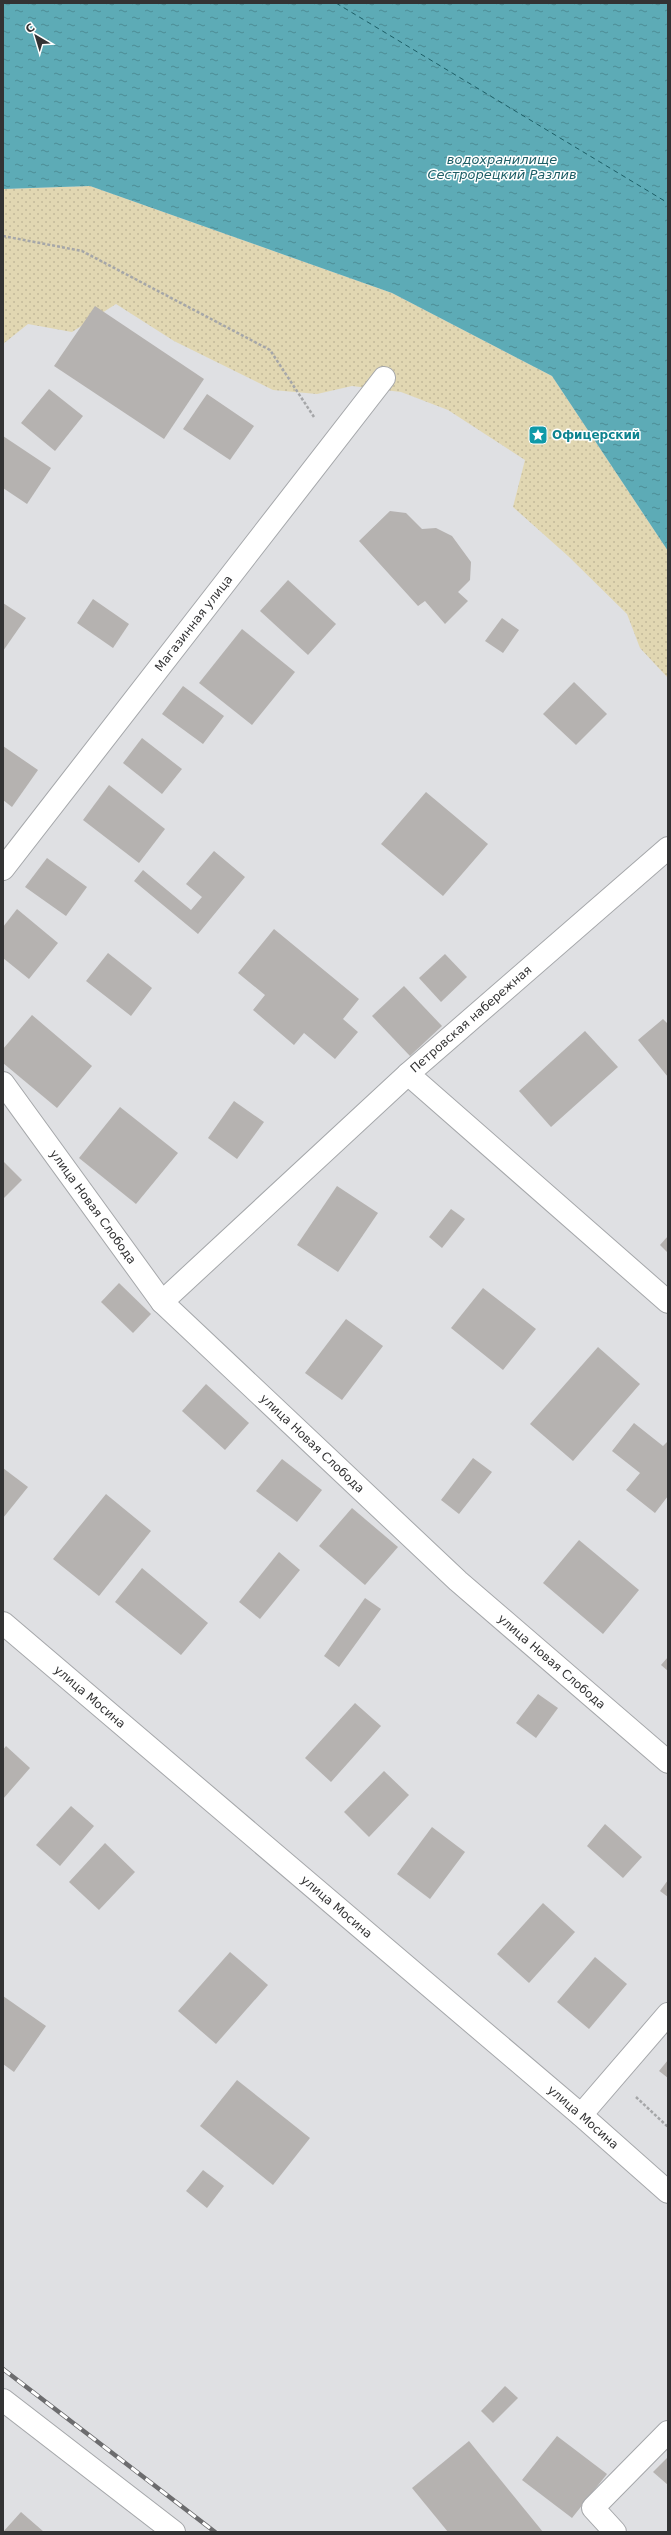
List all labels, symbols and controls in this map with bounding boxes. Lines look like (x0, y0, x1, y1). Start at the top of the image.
north arrow (16, 16, 56, 56)
text: С (23, 21, 37, 36)
water label: водохранилище Сестрорецкий Разлив (427, 152, 577, 182)
place icon: Офицерский (527, 424, 549, 446)
place label: Офицерский (552, 428, 640, 442)
street label: Магазинная улица (152, 572, 235, 674)
street label: Петровская набережная (408, 963, 534, 1075)
street label: улица Новая Слобода (47, 1147, 139, 1267)
street label: улица Новая Слобода (257, 1391, 367, 1496)
street label: улица Новая Слобода (495, 1611, 608, 1712)
street label: улица Мосина (51, 1663, 128, 1731)
street label: улица Мосина (298, 1873, 375, 1941)
street label: улица Мосина (545, 2083, 621, 2152)

